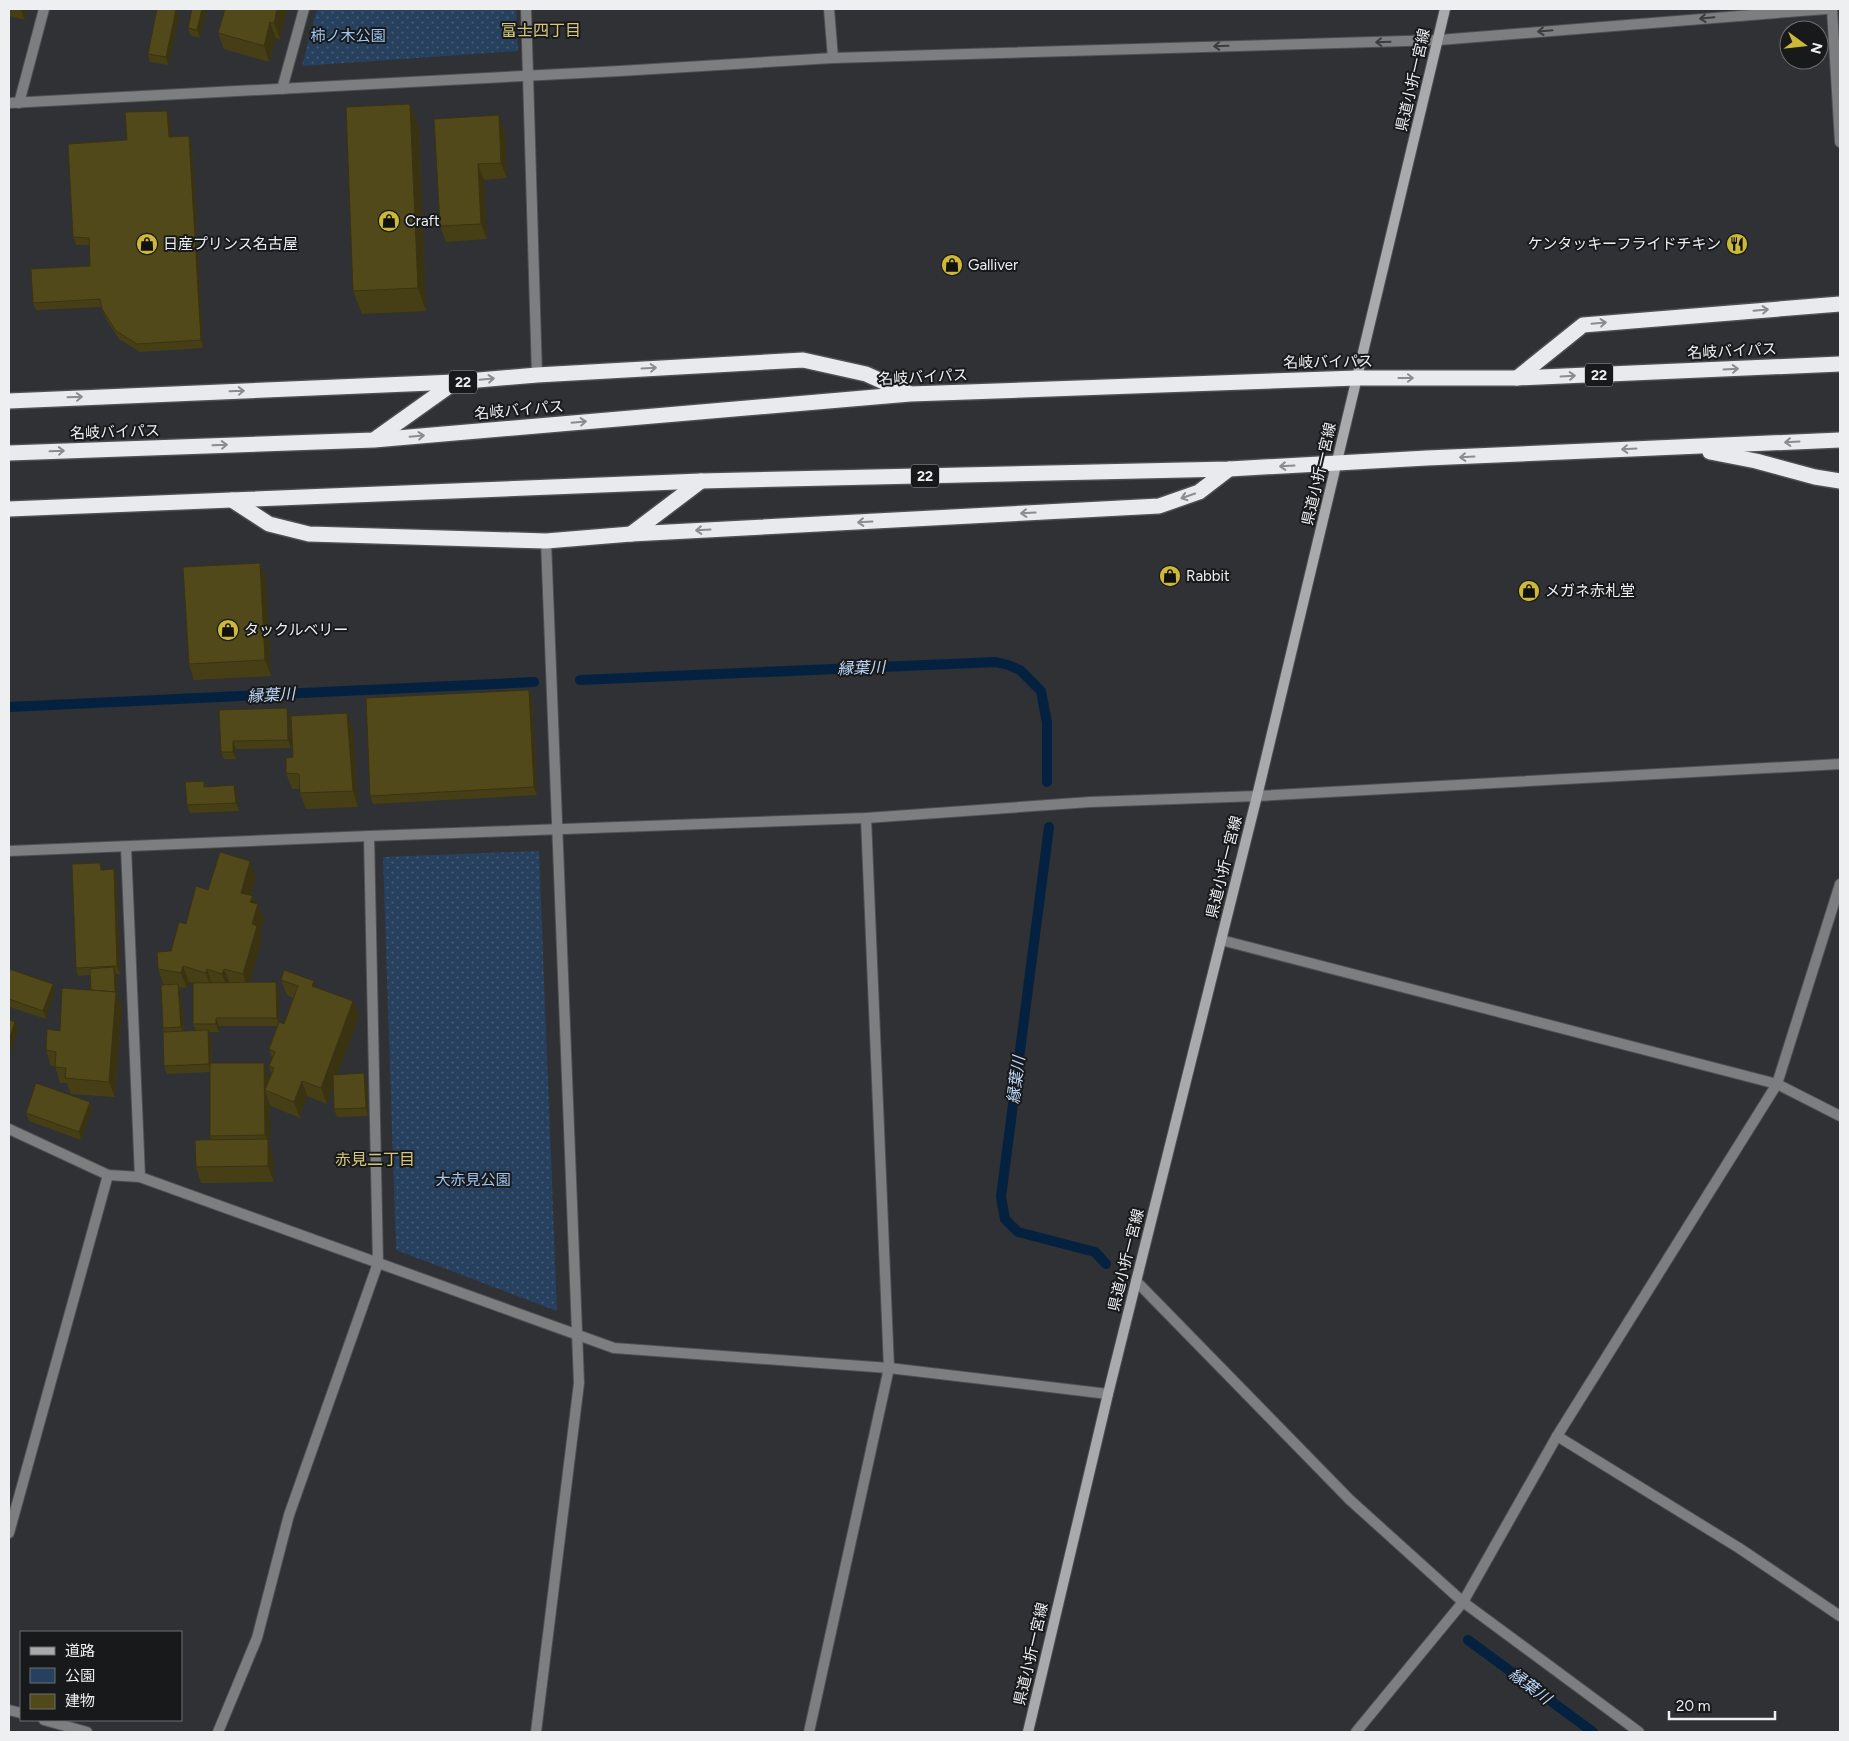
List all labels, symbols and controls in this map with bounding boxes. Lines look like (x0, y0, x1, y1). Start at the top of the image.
one-way arrow (1700, 14, 1716, 23)
north arrow (1779, 20, 1829, 70)
district label: 富士四丁目 (501, 21, 581, 40)
park label: 柿ノ木公園 (310, 27, 386, 45)
street label: 県道小折一宮線 (1392, 27, 1434, 133)
one-way arrow (1538, 27, 1554, 36)
one-way arrow (1376, 37, 1392, 46)
text: N (1806, 41, 1826, 56)
one-way arrow (1213, 42, 1229, 51)
shop icon: Craft (377, 209, 401, 233)
place label: Craft (405, 212, 440, 230)
shop icon: 日産プリンス名古屋 (135, 232, 159, 256)
restaurant icon: ケンタッキーフライドチキン (1725, 232, 1749, 256)
place label: 日産プリンス名古屋 (163, 235, 298, 253)
place label: ケンタッキーフライドチキン (1528, 235, 1721, 253)
shop icon: Galliver (940, 253, 964, 277)
place label: Galliver (968, 256, 1018, 274)
one-way arrow (1753, 306, 1769, 315)
one-way arrow (1591, 319, 1607, 328)
street label: 名岐バイパス (1687, 340, 1777, 362)
street label: 名岐バイパス (1283, 352, 1373, 372)
one-way arrow (641, 364, 657, 373)
road number: 22 (1585, 364, 1613, 386)
one-way arrow (1722, 364, 1738, 373)
street label: 名岐バイパス (878, 366, 968, 388)
road number: 22 (449, 371, 477, 394)
one-way arrow (1560, 371, 1576, 381)
one-way arrow (1398, 373, 1414, 383)
one-way arrow (479, 375, 495, 384)
one-way arrow (229, 386, 245, 395)
one-way arrow (66, 392, 83, 402)
street label: 名岐バイパス (474, 397, 564, 423)
one-way arrow (571, 418, 587, 427)
street label: 名岐バイパス (70, 421, 160, 443)
street label: 県道小折一宮線 (1298, 421, 1340, 527)
one-way arrow (409, 432, 425, 441)
one-way arrow (1784, 437, 1800, 446)
one-way arrow (212, 441, 228, 450)
one-way arrow (1621, 445, 1637, 454)
one-way arrow (49, 447, 65, 456)
one-way arrow (1459, 452, 1475, 461)
one-way arrow (1279, 462, 1295, 471)
road number: 22 (911, 464, 939, 488)
one-way arrow (1181, 492, 1197, 501)
one-way arrow (1020, 509, 1036, 518)
one-way arrow (858, 517, 874, 526)
one-way arrow (695, 526, 711, 535)
shop icon: Rabbit (1158, 564, 1182, 588)
place label: Rabbit (1186, 567, 1230, 585)
shop icon: メガネ赤札堂 (1517, 579, 1541, 603)
place label: メガネ赤札堂 (1545, 582, 1635, 600)
shop icon: タックルベリー (216, 618, 240, 642)
place label: タックルベリー (244, 621, 349, 639)
water label: 縁葉川 (837, 658, 887, 678)
water label: 縁葉川 (247, 684, 297, 706)
street label: 県道小折一宮線 (1203, 814, 1245, 920)
water label: 縁葉川 (1004, 1053, 1029, 1105)
district label: 赤見二丁目 (335, 1150, 415, 1169)
park label: 大赤見公園 (435, 1171, 511, 1189)
street label: 県道小折一宮線 (1105, 1207, 1147, 1313)
street label: 県道小折一宮線 (1010, 1601, 1052, 1707)
legend (20, 1631, 182, 1721)
text: 道路 (65, 1642, 95, 1660)
water label: 縁葉川 (1505, 1664, 1556, 1709)
text: 公園 (65, 1667, 95, 1685)
scale bar (1669, 1688, 1775, 1720)
text: 建物 (65, 1692, 95, 1710)
text: 20 m (1676, 1697, 1710, 1715)

